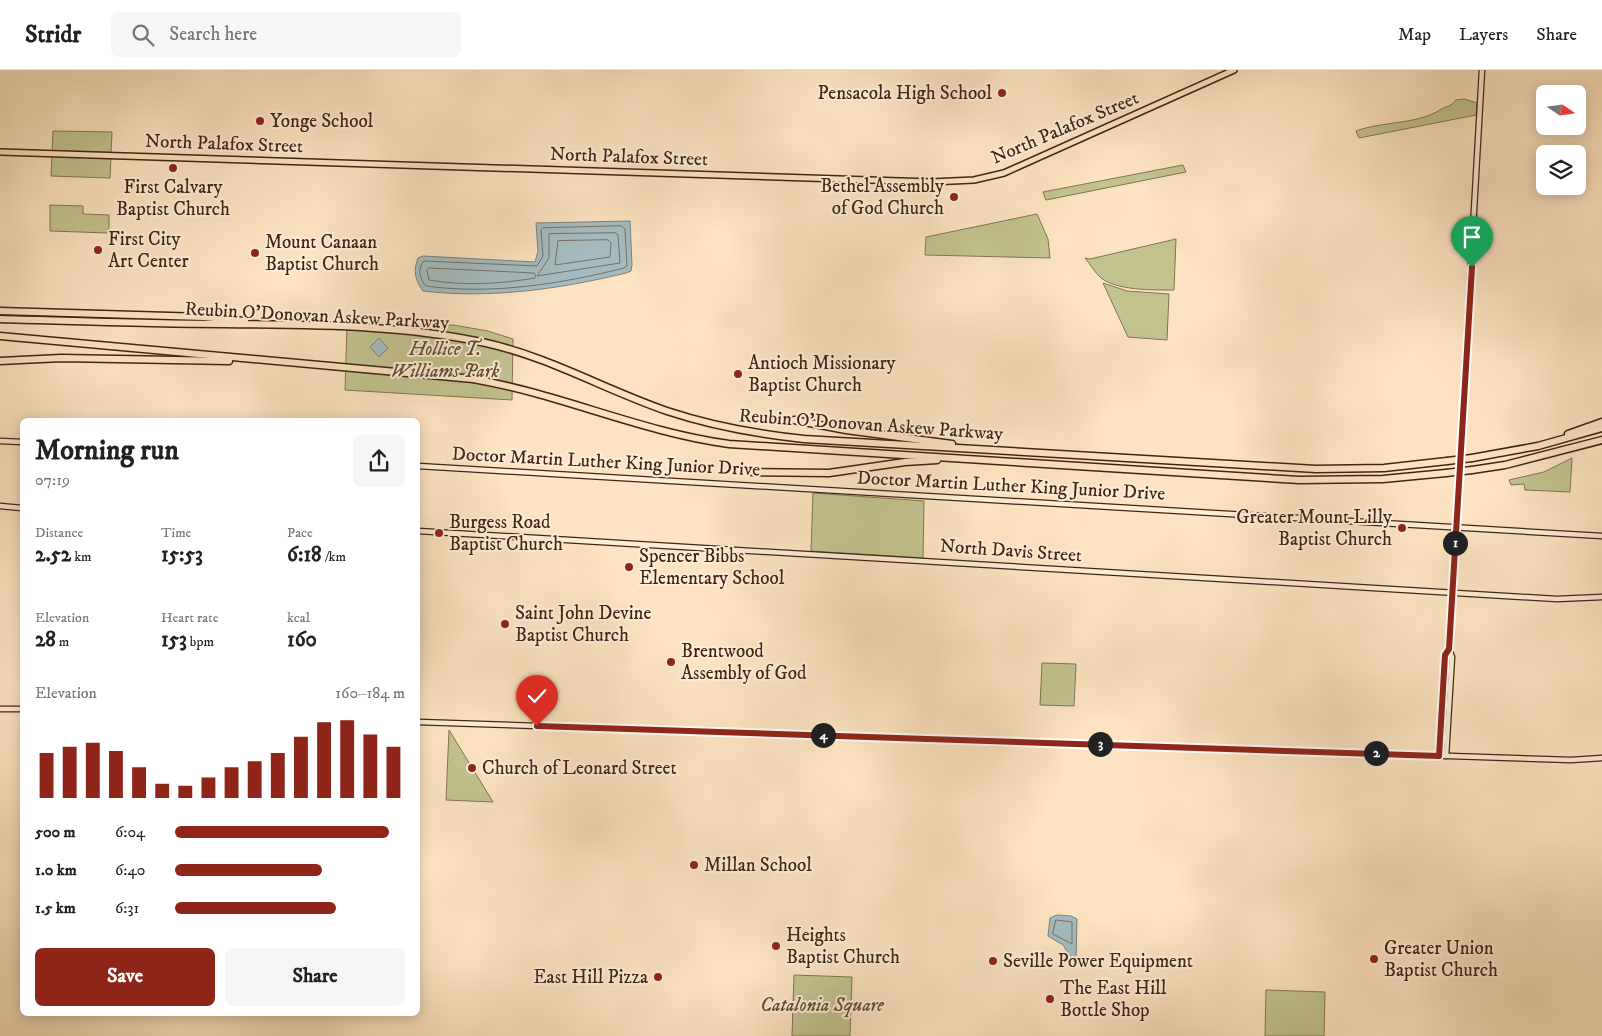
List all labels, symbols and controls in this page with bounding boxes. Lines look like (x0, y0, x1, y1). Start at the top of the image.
search box (111, 12, 461, 57)
text: Stridr (25, 20, 81, 50)
icon: search (129, 21, 157, 49)
text: Search here (169, 23, 257, 46)
text: Map (1398, 24, 1431, 46)
text: Layers (1459, 24, 1508, 46)
text: Share (1536, 24, 1577, 46)
place label: Pensacola High School (818, 82, 992, 105)
north arrow (1536, 85, 1586, 135)
map controls (1536, 85, 1586, 195)
street label: North Palafox Street (988, 87, 1142, 169)
marker: Pensacola High School (996, 87, 1008, 99)
place label: Yonge School (270, 110, 374, 133)
marker: Yonge School (254, 115, 266, 127)
street label: North Palafox Street (145, 130, 303, 158)
street label: North Palafox Street (550, 143, 708, 171)
button: layers (1536, 145, 1586, 195)
marker: First Calvary Baptist Church (167, 162, 179, 174)
place label: Bethel Assembly of God Church (820, 175, 945, 220)
place label: First Calvary Baptist Church (116, 176, 230, 221)
marker: Bethel Assembly of God Church (948, 191, 960, 203)
pin (1451, 216, 1493, 267)
icon: arrive (1458, 223, 1486, 251)
place label: First City Art Center (108, 228, 189, 273)
place label: Mount Canaan Baptist Church (265, 231, 379, 276)
marker: First City Art Center (92, 244, 104, 256)
marker: Mount Canaan Baptist Church (249, 247, 261, 259)
street label: Reubin O'Donovan Askew Parkway (184, 298, 451, 334)
park label: Hollice T. Williams Park (391, 338, 499, 383)
place label: Antioch Missionary Baptist Church (748, 352, 897, 397)
marker: Antioch Missionary Baptist Church (732, 368, 744, 380)
street label: Reubin O'Donovan Askew Parkway (738, 404, 1005, 446)
text: Morning run (35, 433, 179, 468)
button: share (353, 435, 405, 487)
street label: Doctor Martin Luther King Junior Drive (451, 442, 761, 482)
street label: Doctor Martin Luther King Junior Drive (856, 466, 1166, 506)
text: 07:19 (35, 470, 70, 490)
place label: Greater Mount Lilly Baptist Church (1236, 506, 1393, 551)
place label: Burgess Road Baptist Church (449, 511, 563, 556)
marker: Greater Mount Lilly Baptist Church (1396, 522, 1408, 534)
text: Distance (35, 524, 83, 542)
text: Time (161, 524, 191, 542)
text: Pace (287, 524, 313, 542)
marker: Burgess Road Baptist Church (433, 527, 445, 539)
pin: 1 (1442, 530, 1468, 556)
text: 1 (1453, 534, 1458, 552)
street label: North Davis Street (939, 535, 1083, 567)
text: 2.52 (35, 542, 71, 568)
text: 15:53 (161, 542, 203, 568)
text: 6:18 (287, 542, 322, 568)
place label: Spencer Bibbs Elementary School (639, 545, 785, 590)
text: km (71, 548, 92, 566)
text: /km (322, 548, 346, 566)
marker: Spencer Bibbs Elementary School (623, 561, 635, 573)
place label: Saint John Devine Baptist Church (515, 602, 651, 647)
text: Elevation (35, 609, 89, 627)
text: Heart rate (161, 609, 218, 627)
text: kcal (287, 609, 310, 627)
marker: Saint John Devine Baptist Church (499, 618, 511, 630)
text: 28 (35, 627, 56, 653)
text: 153 (161, 627, 187, 653)
text: 160 (287, 627, 317, 653)
text: m (56, 633, 69, 651)
text: bpm (187, 633, 214, 651)
place label: Brentwood Assembly of God (681, 640, 807, 685)
marker: Brentwood Assembly of God (665, 656, 677, 668)
pin (516, 675, 558, 726)
icon: check (523, 682, 551, 710)
text: Elevation (35, 683, 97, 703)
text: 160–184 m (335, 683, 405, 703)
pin: 4 (810, 722, 836, 748)
text: 4 (819, 726, 828, 744)
pin: 3 (1088, 732, 1112, 756)
text: 3 (1098, 735, 1103, 753)
pin: 2 (1364, 740, 1388, 766)
text: 2 (1373, 744, 1380, 762)
place label: Church of Leonard Street (482, 757, 677, 780)
marker: Church of Leonard Street (466, 762, 478, 774)
text: 500 m (35, 822, 76, 842)
text: 6:04 (115, 822, 145, 842)
place label: Millan School (704, 854, 812, 877)
marker: Millan School (688, 859, 700, 871)
text: 1.0 km (35, 860, 77, 880)
text: 6:40 (115, 860, 145, 880)
text: 1.5 km (35, 898, 76, 918)
text: 6:31 (115, 898, 139, 918)
place label: Heights Baptist Church (786, 924, 900, 969)
place label: Greater Union Baptist Church (1384, 937, 1498, 982)
marker: Heights Baptist Church (770, 940, 782, 952)
button: Save (35, 948, 215, 1006)
button: Share (225, 948, 405, 1006)
place label: Seville Power Equipment (1003, 950, 1193, 974)
marker: Greater Union Baptist Church (1368, 953, 1380, 965)
marker: Seville Power Equipment (987, 955, 999, 967)
place label: East Hill Pizza (533, 966, 648, 989)
marker: East Hill Pizza (652, 971, 664, 983)
place label: The East Hill Bottle Shop (1060, 977, 1167, 1022)
marker: The East Hill Bottle Shop (1044, 993, 1056, 1005)
park label: Catalonia Square (760, 994, 884, 1018)

